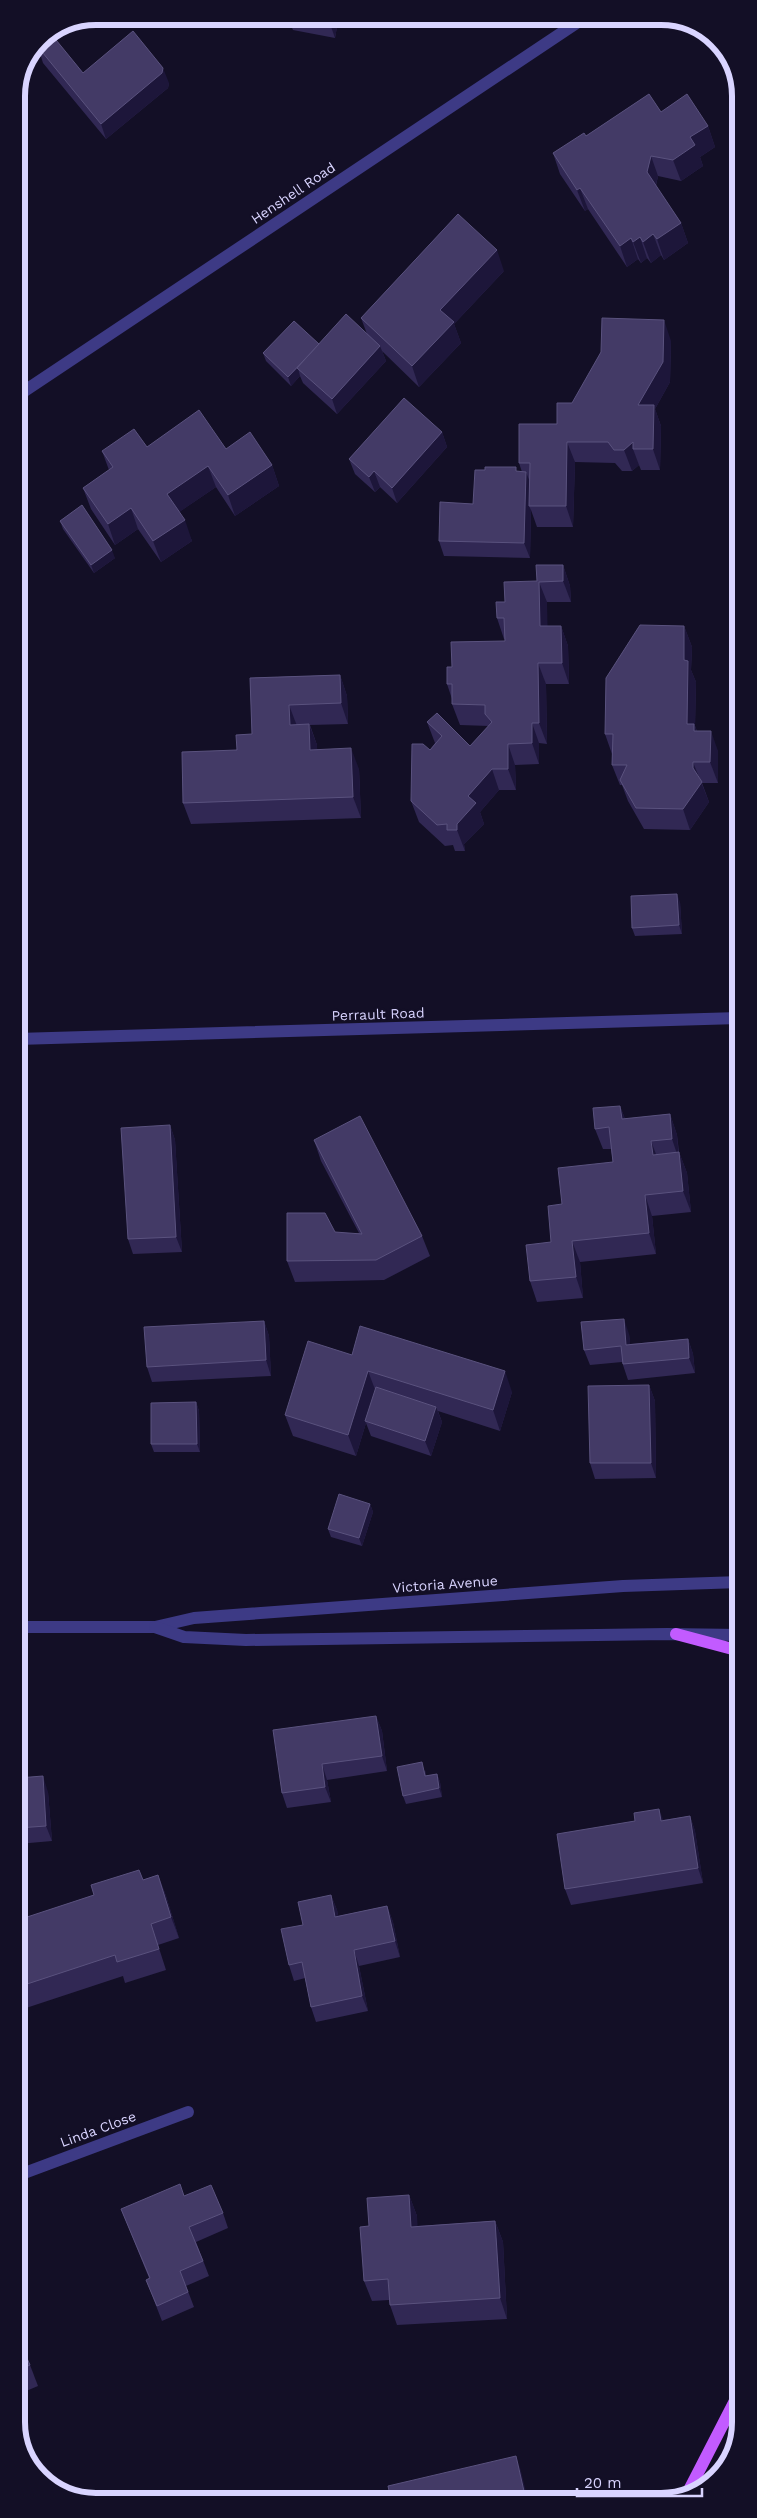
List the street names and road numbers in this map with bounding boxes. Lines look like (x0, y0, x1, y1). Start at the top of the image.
street label: Henshell Road (248, 159, 338, 227)
street label: Perrault Road (331, 1004, 425, 1024)
street label: Victoria Avenue (392, 1572, 498, 1596)
street label: Linda Close (58, 2108, 138, 2150)

